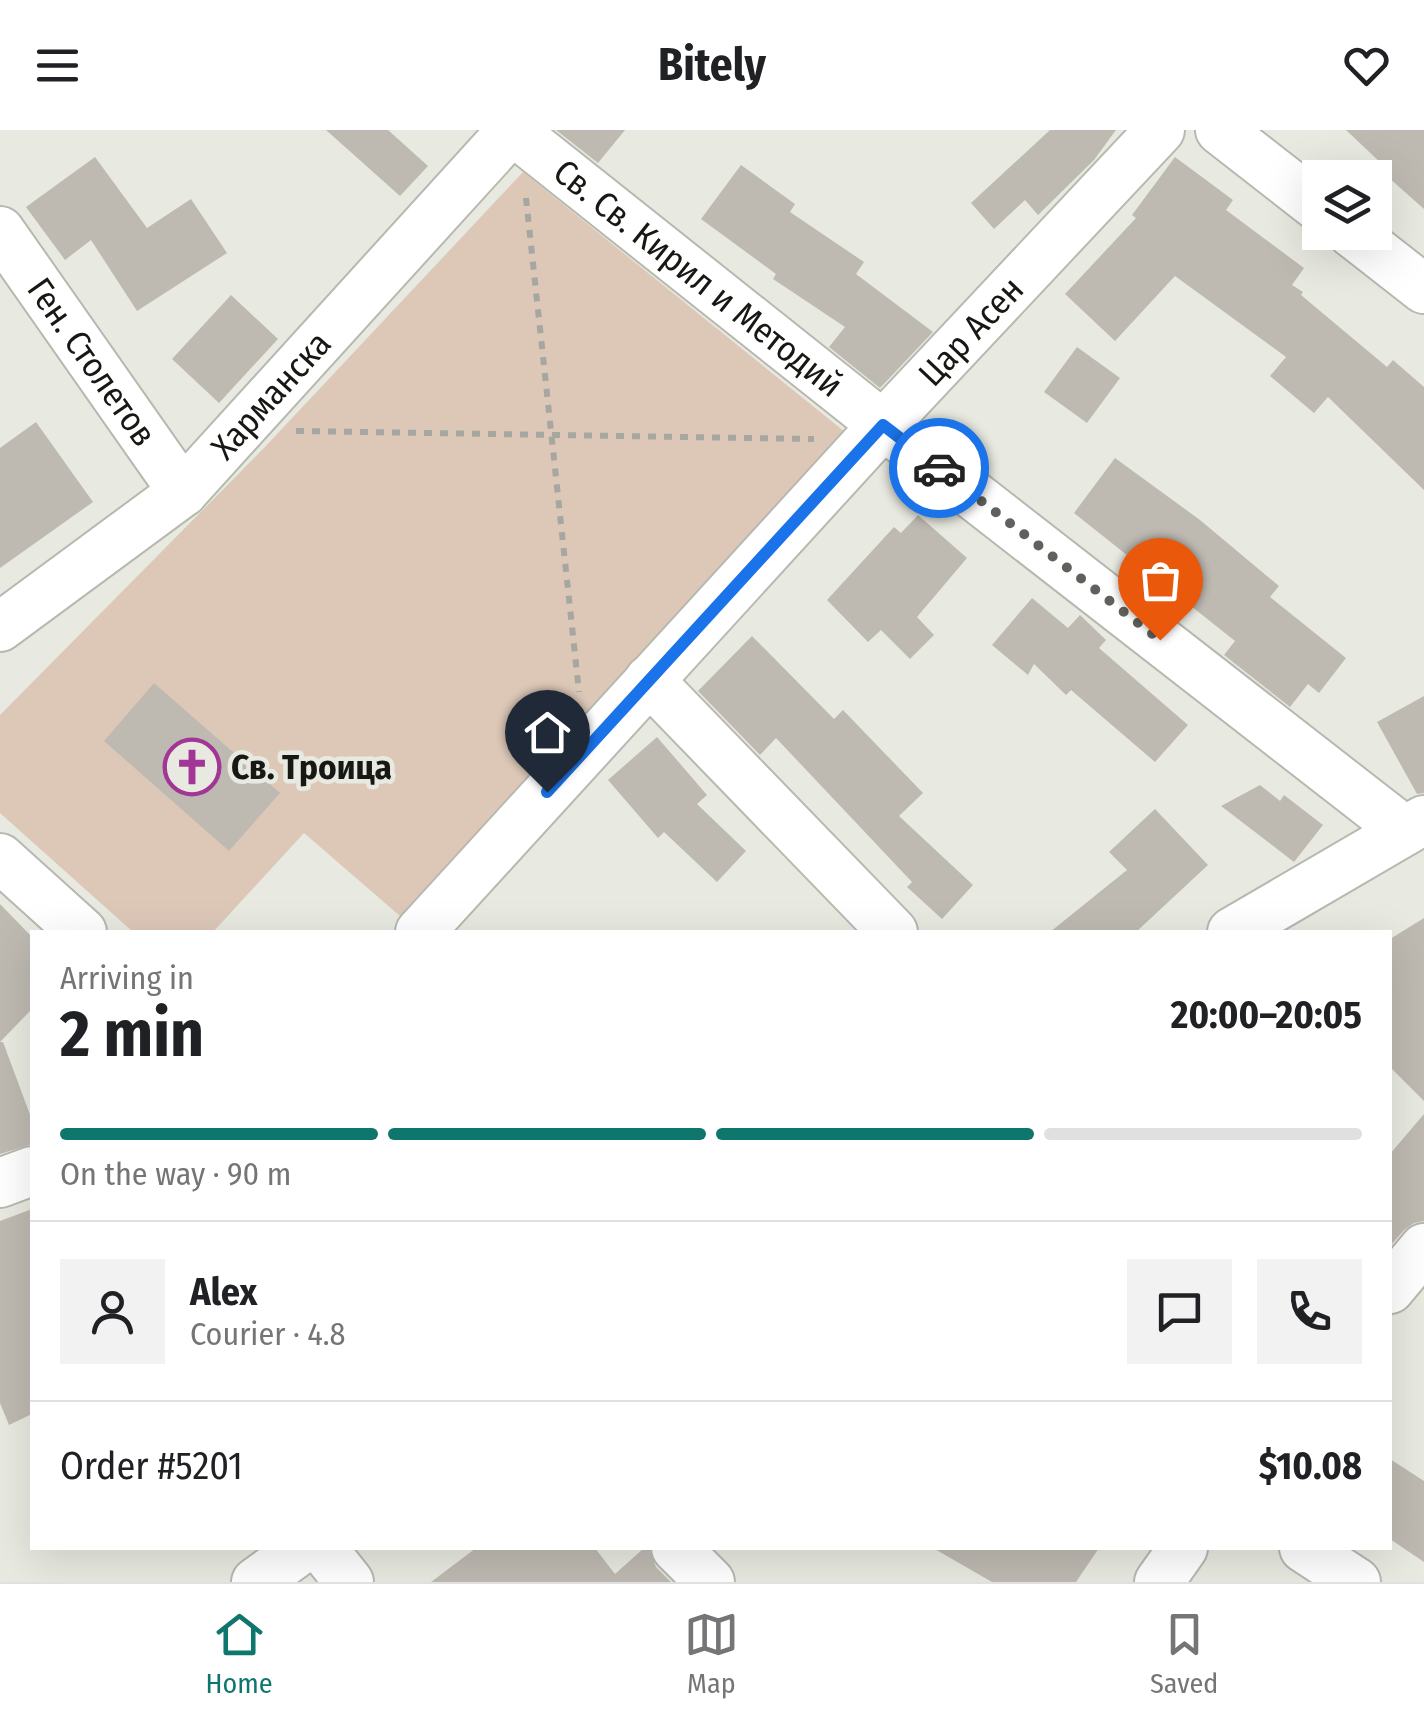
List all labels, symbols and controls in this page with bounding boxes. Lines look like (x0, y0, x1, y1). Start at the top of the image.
icon: menu (30, 38, 85, 93)
text: Bitely (658, 38, 766, 92)
icon: heart (1339, 38, 1394, 93)
street label: Св. Св. Кирил и Методий (545, 151, 851, 406)
map controls (1302, 160, 1392, 250)
button: layers (1302, 160, 1392, 250)
street label: Цар Асен (910, 268, 1032, 395)
street label: Ген. Столетов (19, 270, 165, 454)
street label: Харманска (202, 323, 339, 468)
courier (889, 418, 989, 518)
icon: car (912, 441, 967, 496)
pin (1118, 538, 1203, 641)
icon: bag (1133, 553, 1188, 608)
pin (505, 690, 590, 793)
icon: home (520, 705, 575, 760)
church icon: Св. Троица (162, 737, 222, 797)
place label: Св. Троица (231, 746, 392, 788)
text: Arriving in (60, 959, 194, 997)
text: 20:00–20:05 (1171, 992, 1362, 1038)
text: 2 min (60, 995, 204, 1073)
text: On the way · 90 m (60, 1155, 291, 1193)
button: person (60, 1259, 165, 1364)
button: chat (1127, 1259, 1232, 1364)
button: phone (1257, 1259, 1362, 1364)
text: Alex (190, 1269, 257, 1315)
text: Courier · 4.8 (190, 1315, 346, 1353)
text: Order #5201 (60, 1443, 243, 1489)
text: $10.08 (1259, 1443, 1362, 1489)
tab: Home (206, 1607, 273, 1700)
tab: Map (684, 1607, 739, 1700)
tab: Saved (1150, 1607, 1218, 1700)

